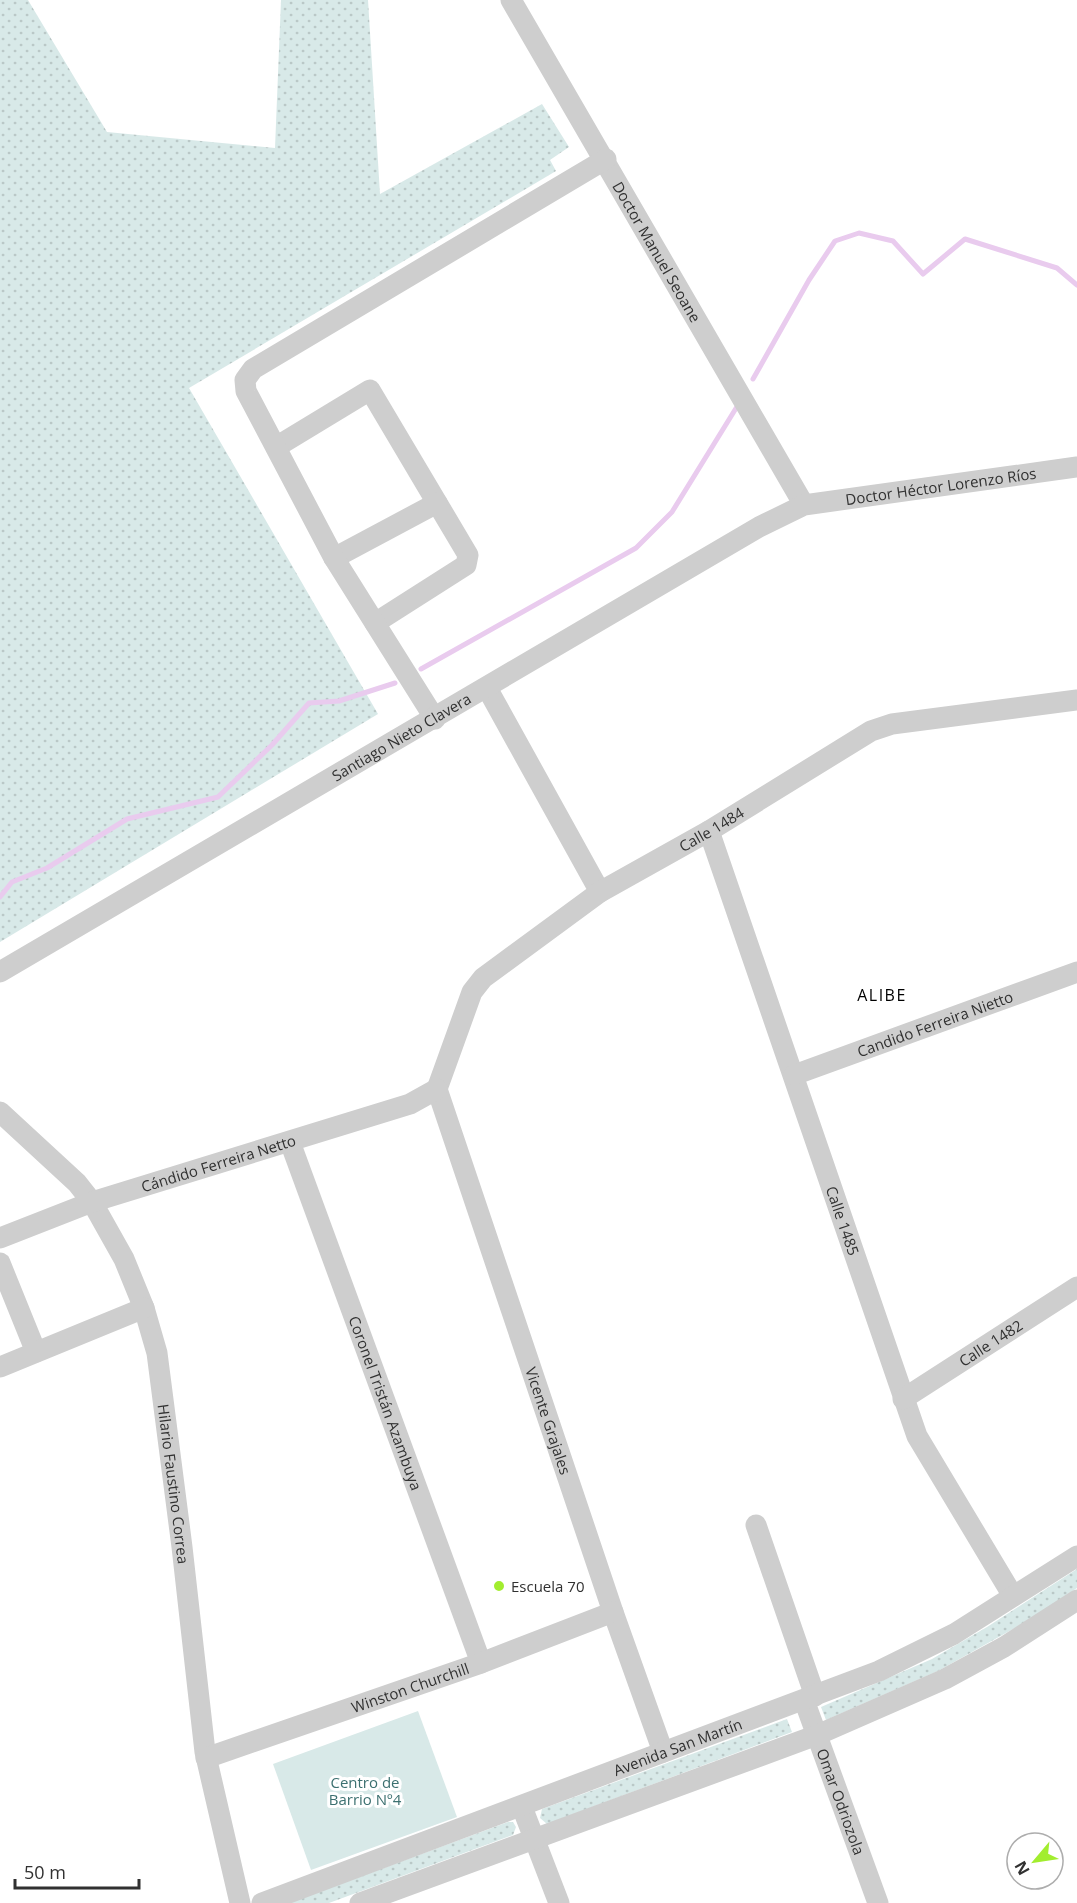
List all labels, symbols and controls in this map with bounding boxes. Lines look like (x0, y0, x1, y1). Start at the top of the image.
street label: Doctor Manuel Seoane (608, 178, 706, 326)
street label: Doctor Héctor Lorenzo Ríos (844, 463, 1037, 509)
street label: Santiago Nieto Clavera (328, 688, 474, 785)
street label: Calle 1484 (675, 802, 748, 856)
district label: ALIBE (857, 984, 907, 1006)
street label: Candido Ferreira Nietto (854, 986, 1016, 1061)
street label: Cándido Ferreira Netto (139, 1130, 298, 1196)
street label: Calle 1485 (822, 1183, 864, 1258)
street label: Coronel Tristán Azambuya (345, 1313, 427, 1493)
street label: Calle 1482 (955, 1315, 1026, 1371)
street label: Vicente Grajales (521, 1364, 576, 1477)
street label: Hilario Faustino Correa (154, 1403, 194, 1565)
place label: Escuela 70 (511, 1576, 584, 1596)
marker: Escuela 70 (492, 1579, 506, 1593)
street label: Winston Churchill (349, 1658, 472, 1717)
street label: Avenida San Martín (610, 1713, 745, 1780)
street label: Omar Odriozola (812, 1745, 870, 1857)
park label: Centro de Barrio Nº4 (329, 1772, 402, 1809)
north arrow (1005, 1831, 1065, 1891)
scale bar (15, 1852, 140, 1890)
text: N (1009, 1857, 1035, 1879)
text: 50 m (24, 1860, 66, 1884)

